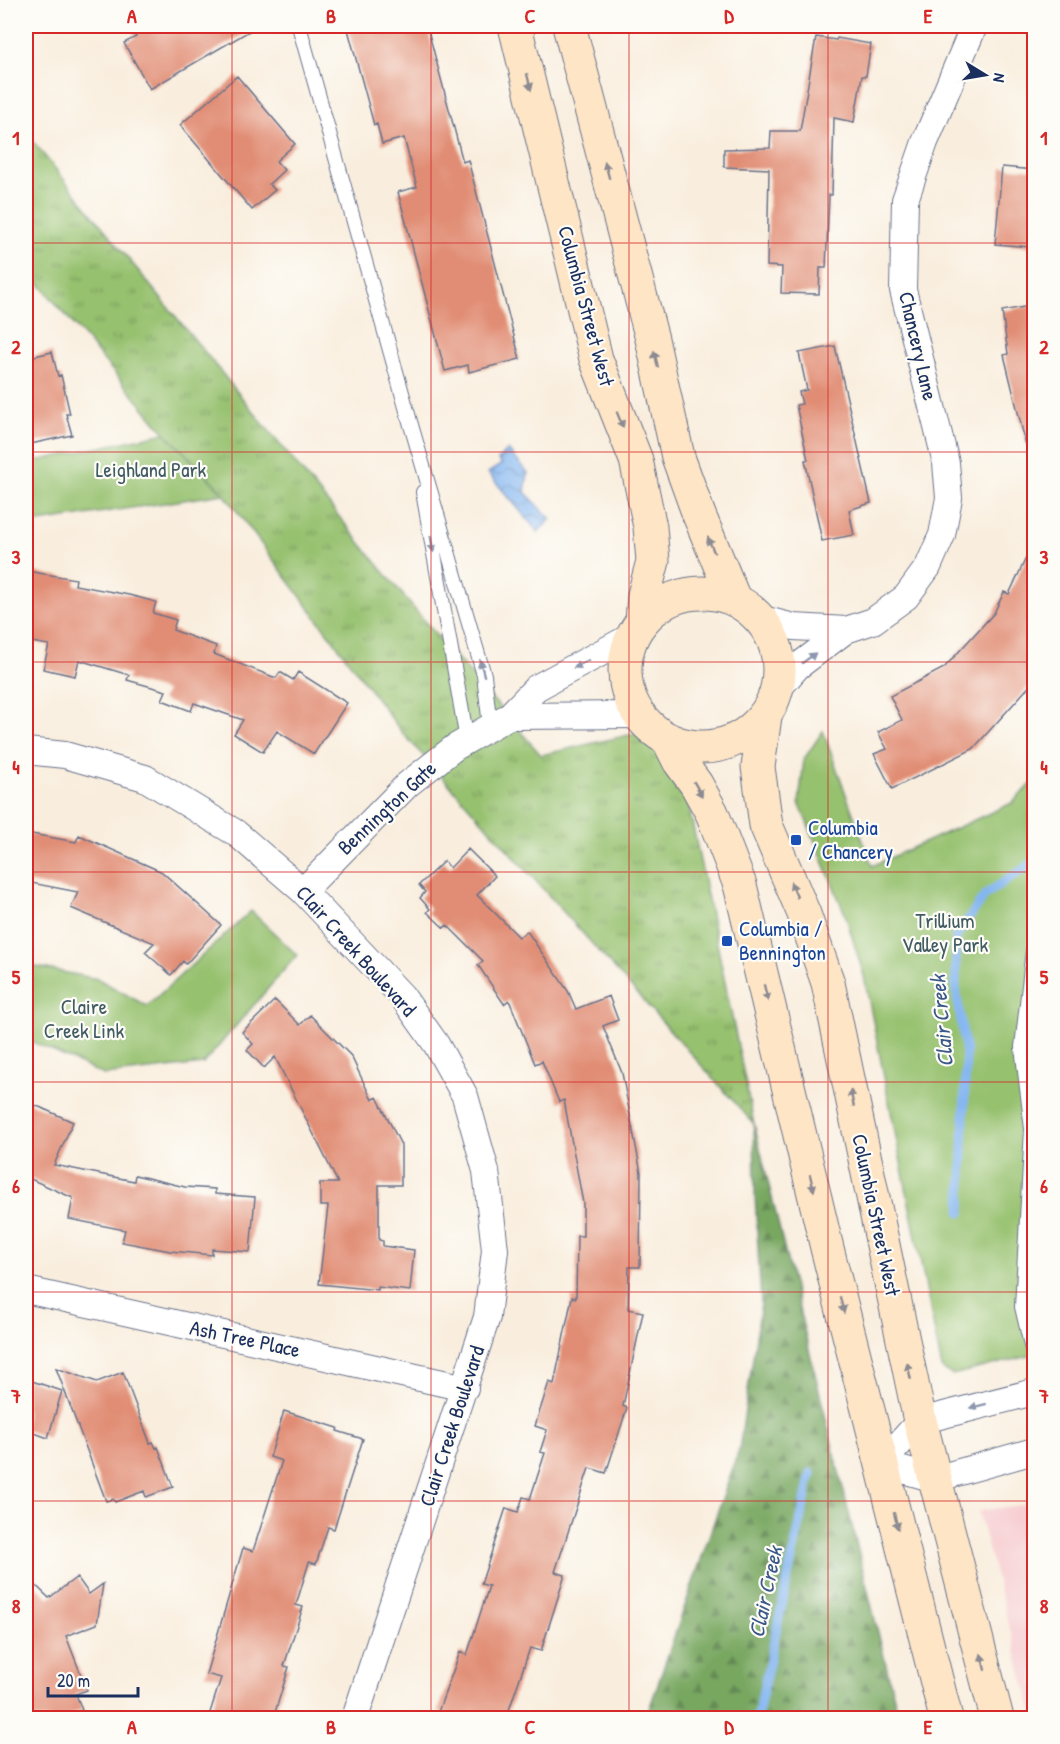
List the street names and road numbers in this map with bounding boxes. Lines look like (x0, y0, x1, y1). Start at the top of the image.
street label: Columbia Street West (551, 222, 622, 390)
street label: Chancery Lane (892, 289, 945, 403)
street label: Bennington Gate (331, 754, 442, 861)
street label: Clair Creek Boulevard (290, 879, 423, 1022)
street label: Columbia Street West (845, 1131, 908, 1299)
street label: Ash Tree Place (187, 1313, 303, 1364)
street label: Clair Creek Boulevard (412, 1342, 491, 1510)

